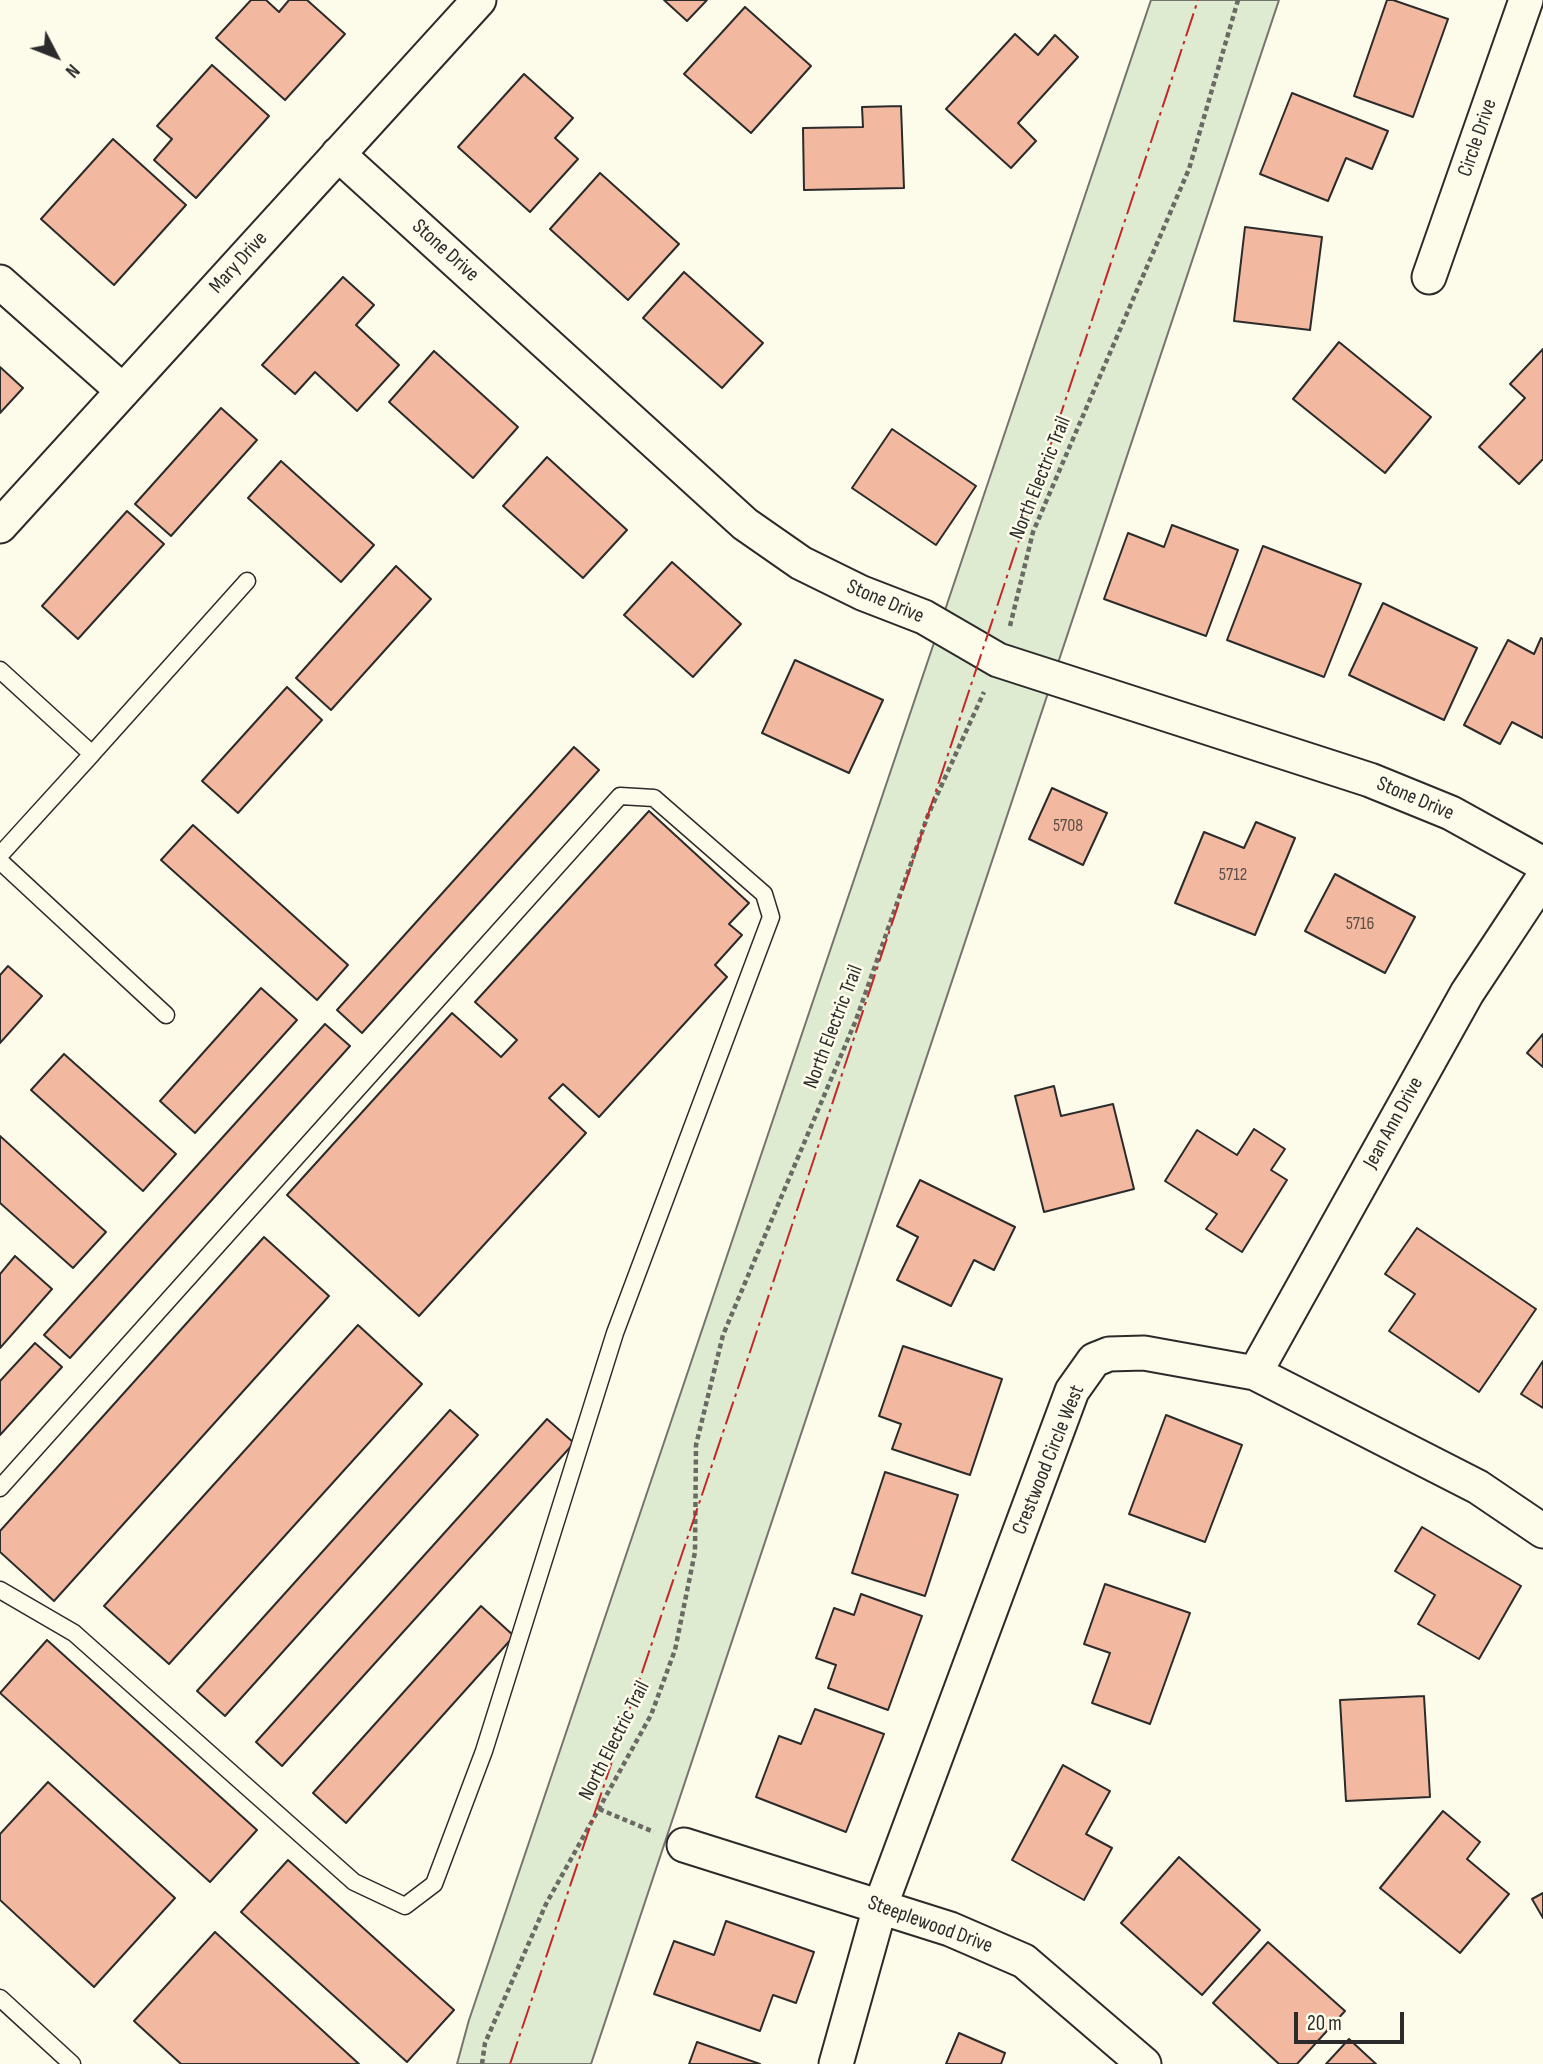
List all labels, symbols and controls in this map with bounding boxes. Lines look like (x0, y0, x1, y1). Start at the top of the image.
north arrow (21, 21, 91, 91)
text: N (60, 59, 84, 82)
street label: Circle Drive (1453, 96, 1503, 180)
street label: Stone Drive (406, 214, 484, 288)
street label: Mary Drive (205, 227, 273, 299)
street label: North Electric Trail (1005, 413, 1077, 543)
street label: Stone Drive (843, 575, 927, 629)
street label: Stone Drive (1373, 772, 1457, 826)
house number: 5708 (1053, 815, 1083, 837)
house number: 5712 (1219, 864, 1247, 886)
house number: 5716 (1346, 913, 1374, 935)
street label: North Electric Trail (799, 962, 869, 1092)
street label: Jean Ann Drive (1359, 1073, 1429, 1173)
street label: Crestwood Circle West (1008, 1382, 1090, 1538)
street label: North Electric Trail (574, 1677, 656, 1805)
street label: Steeplewood Drive (864, 1891, 996, 1959)
scale bar (1298, 1997, 1408, 2041)
text: 20 m (1307, 2011, 1342, 2036)

